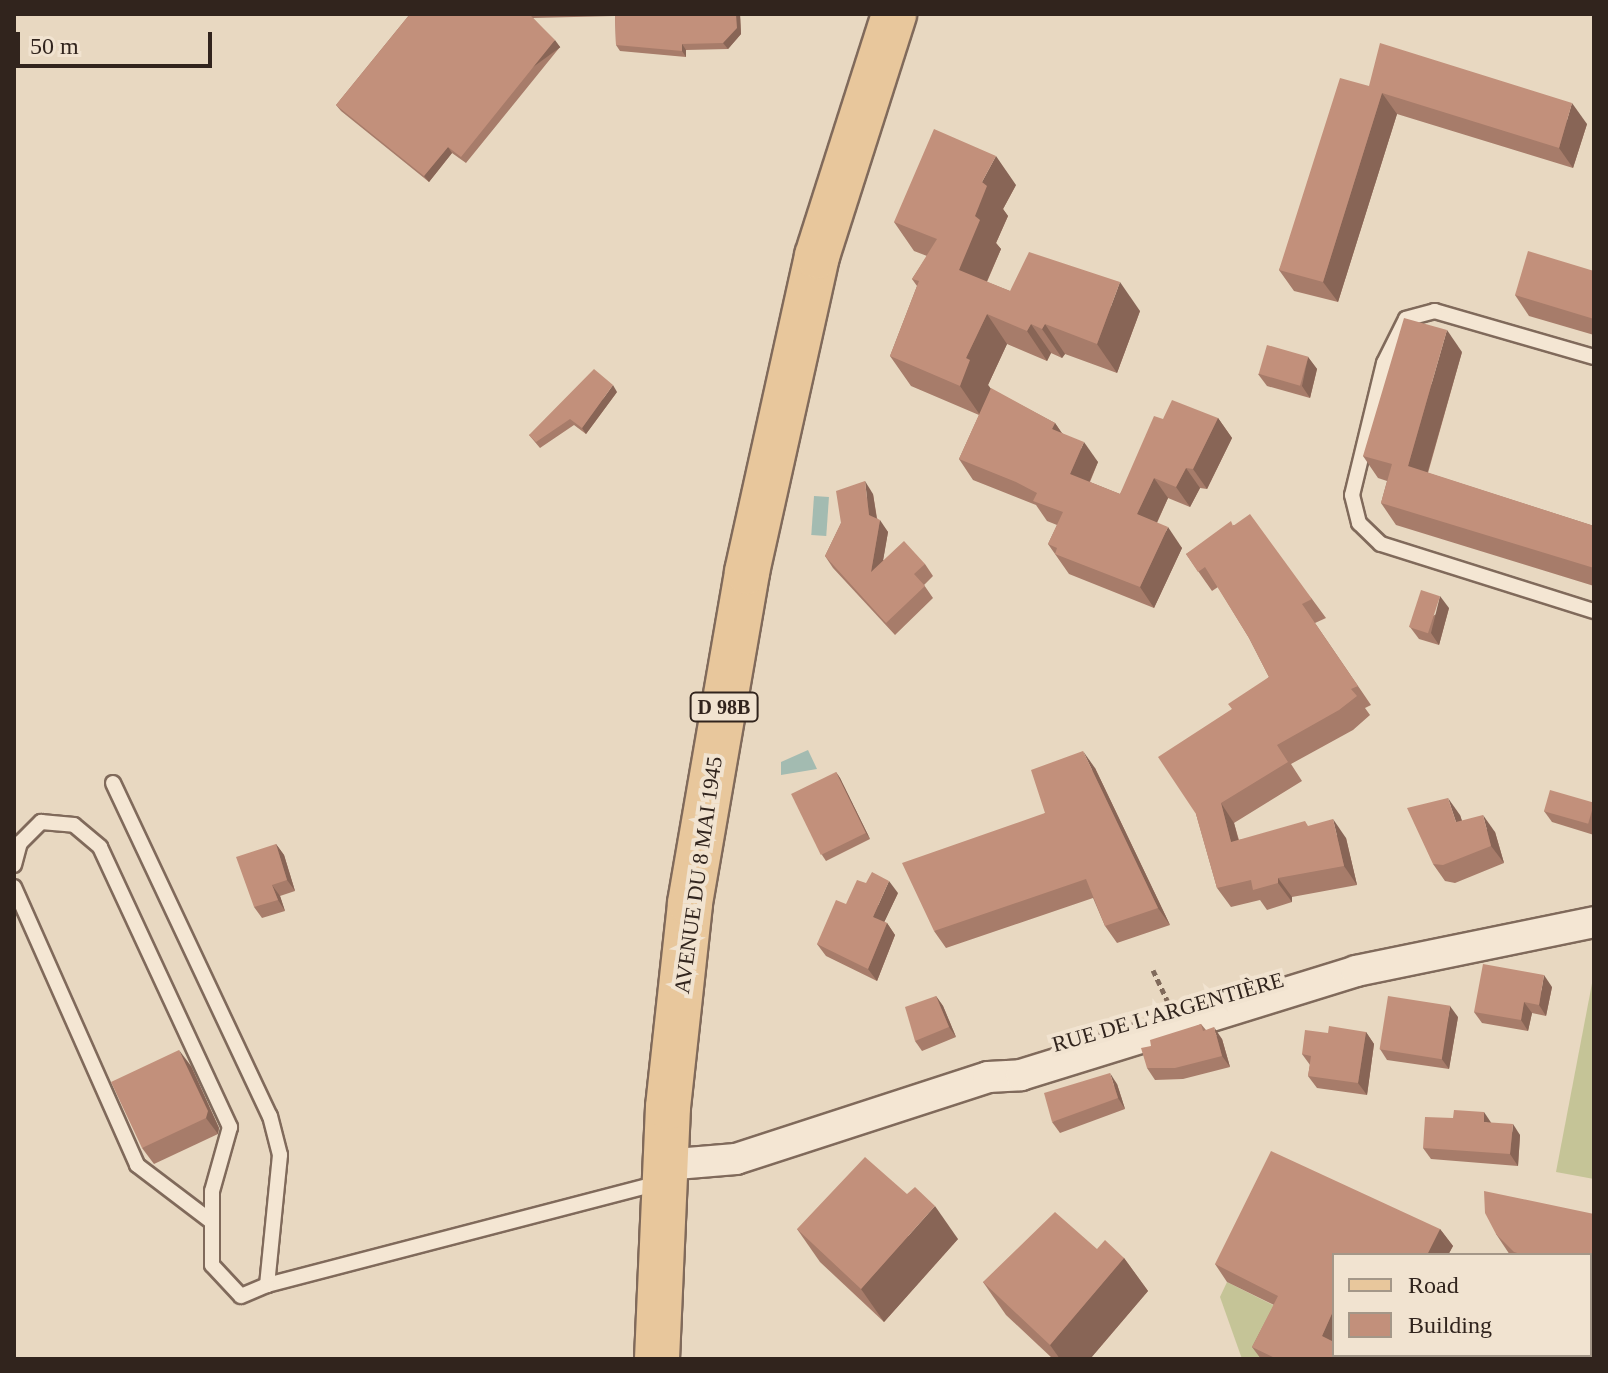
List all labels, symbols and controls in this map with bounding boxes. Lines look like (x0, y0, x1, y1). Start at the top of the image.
scale bar (20, 16, 216, 66)
text: 50 m (30, 33, 79, 59)
road number: D 98B (688, 691, 760, 723)
street label: AVENUE DU 8 MAI 1945 (668, 755, 728, 995)
street label: RUE DE L'ARGENTIÈRE (1049, 966, 1287, 1058)
legend (1332, 1253, 1592, 1357)
text: Road (1408, 1272, 1459, 1298)
text: Building (1408, 1312, 1492, 1338)

